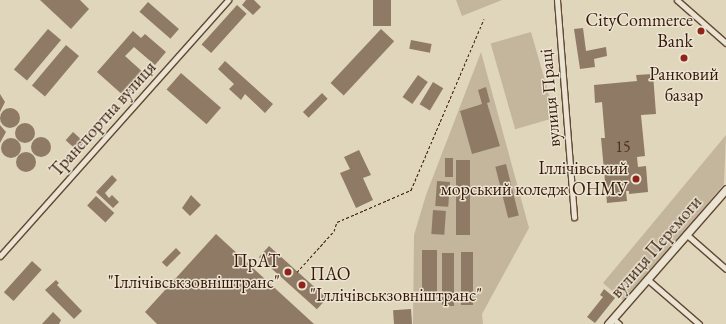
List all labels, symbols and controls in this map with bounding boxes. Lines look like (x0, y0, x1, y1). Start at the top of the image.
place label: CityCommerce Bank (586, 10, 693, 52)
marker: CityCommerce Bank (696, 26, 706, 36)
street label: вулиця Праці (535, 48, 565, 148)
marker: Ранковий базар (679, 53, 689, 63)
street label: Транспортна вулиця (45, 57, 161, 181)
place label: Ранковий базар (649, 64, 719, 106)
house number: 15 (615, 137, 631, 157)
place label: Іллічівський морський коледж ОНМУ (440, 158, 628, 200)
marker: Іллічівський морський коледж ОНМУ (631, 174, 641, 184)
street label: вулиця Перемоги (606, 192, 706, 302)
place label: ПрАТ "Іллічівськзовніштранс" (108, 251, 280, 294)
place label: ПАО "Іллічівськзовніштранс" (310, 264, 482, 306)
marker: ПрАТ "Іллічівськзовніштранс" (283, 267, 293, 277)
marker: ПАО "Іллічівськзовніштранс" (297, 280, 307, 290)

